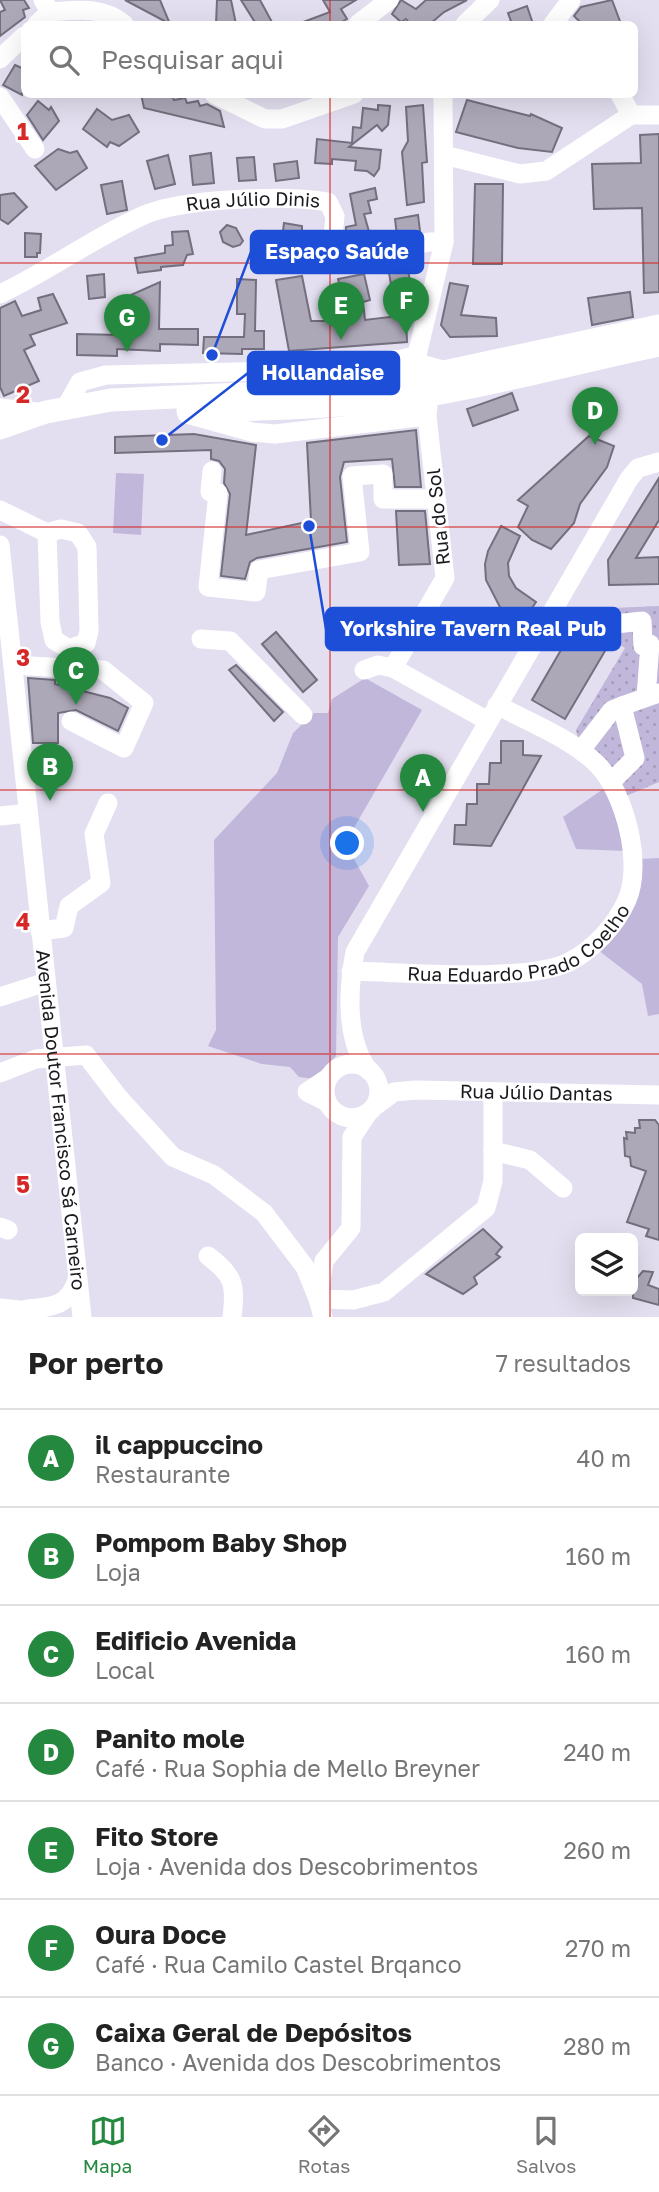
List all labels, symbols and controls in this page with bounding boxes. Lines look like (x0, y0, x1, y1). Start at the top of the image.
search box (21, 21, 638, 98)
icon: search (45, 41, 83, 79)
text: Pesquisar aqui (101, 44, 284, 75)
text: 1 (17, 117, 29, 145)
street label: Rua Júlio Dinis (184, 186, 321, 215)
callout: Espaço Saúde (251, 231, 423, 273)
text: Espaço Saúde (265, 238, 409, 264)
pin: F (383, 277, 429, 335)
pin: E (318, 282, 364, 340)
pin: G (104, 294, 150, 352)
callout: Hollandaise (248, 352, 399, 394)
text: Hollandaise (262, 359, 384, 385)
text: 2 (16, 380, 30, 408)
pin: D (572, 387, 618, 445)
street label: Rua do Sol (421, 468, 454, 566)
callout: Yorkshire Tavern Real Pub (326, 608, 620, 650)
text: Yorkshire Tavern Real Pub (340, 615, 606, 641)
text: 3 (16, 643, 30, 671)
pin: C (53, 647, 99, 705)
pin: B (27, 743, 73, 801)
pin: A (400, 754, 446, 812)
your location (330, 826, 364, 860)
street label: Rua Eduardo Prado Coelho (407, 900, 634, 986)
text: 4 (16, 907, 30, 935)
street label: Avenida Doutor Francisco Sá Carneiro (32, 948, 91, 1291)
street label: Rua Júlio Dantas (460, 1079, 613, 1105)
text: 5 (16, 1170, 30, 1198)
map controls (575, 1233, 638, 1296)
button: layers (575, 1233, 638, 1296)
text: Por perto (28, 1345, 163, 1381)
text: 7 resultados (496, 1349, 631, 1377)
text: il cappuccino (95, 1429, 263, 1460)
text: A (43, 1444, 59, 1472)
text: 40 m (577, 1444, 631, 1472)
text: Restaurante (95, 1460, 230, 1488)
text: Pompom Baby Shop (95, 1527, 347, 1558)
text: B (43, 1542, 59, 1570)
text: 160 m (566, 1542, 631, 1570)
text: Loja (95, 1558, 141, 1586)
text: Edificio Avenida (95, 1625, 296, 1656)
text: C (43, 1640, 59, 1668)
text: 160 m (566, 1640, 631, 1668)
text: Local (95, 1656, 155, 1684)
text: Panito mole (95, 1723, 245, 1754)
text: D (43, 1738, 59, 1766)
text: 240 m (563, 1738, 631, 1766)
text: Café · Rua Sophia de Mello Breyner (95, 1754, 480, 1782)
text: Fito Store (95, 1821, 218, 1852)
text: E (44, 1836, 58, 1864)
text: 260 m (563, 1836, 631, 1864)
text: Loja · Avenida dos Descobrimentos (95, 1852, 478, 1880)
text: Oura Doce (95, 1919, 226, 1950)
text: F (44, 1934, 58, 1962)
text: 270 m (565, 1934, 631, 1962)
text: Café · Rua Camilo Castel Brqanco (95, 1950, 461, 1978)
text: Caixa Geral de Depósitos (95, 2017, 412, 2048)
text: G (43, 2032, 59, 2060)
text: 280 m (563, 2032, 631, 2060)
text: Banco · Avenida dos Descobrimentos (95, 2048, 501, 2076)
tab: Mapa (83, 2112, 132, 2177)
tab: Rotas (298, 2112, 350, 2177)
tab: Salvos (516, 2112, 576, 2177)

